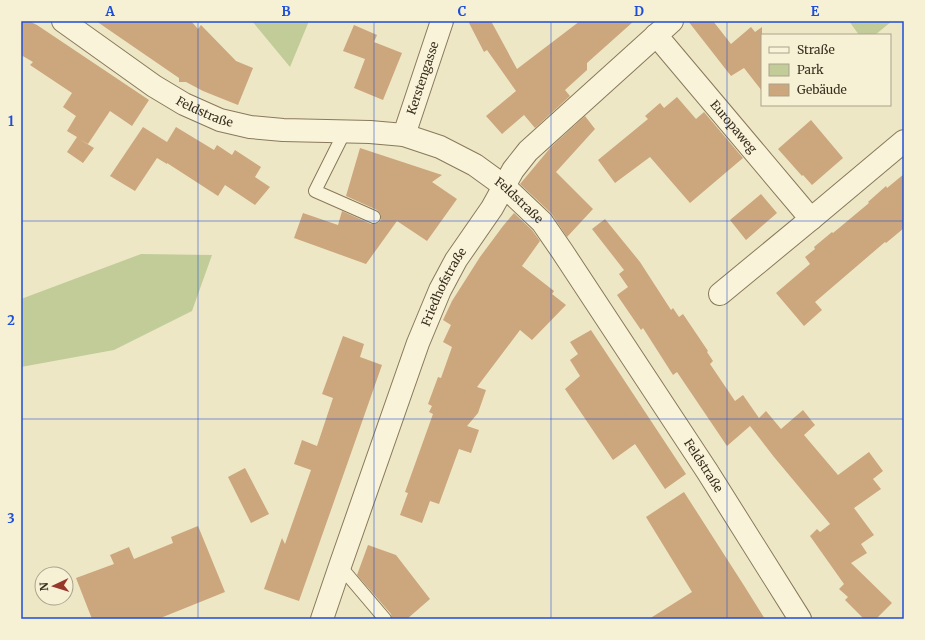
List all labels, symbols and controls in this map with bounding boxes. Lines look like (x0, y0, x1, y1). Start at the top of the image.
text: A (104, 3, 115, 20)
text: B (281, 3, 291, 20)
text: C (458, 3, 467, 20)
text: D (634, 3, 644, 20)
text: E (811, 3, 820, 20)
legend (761, 34, 891, 106)
street label: Kerstengasse (403, 39, 442, 116)
text: Straße (797, 42, 835, 57)
text: Park (797, 62, 824, 77)
text: Gebäude (797, 82, 847, 97)
street label: Feldstraße (173, 93, 235, 130)
street label: Europaweg (707, 97, 761, 157)
text: 1 (8, 113, 14, 130)
street label: Feldstraße (492, 174, 546, 226)
street label: Friedhofstraße (418, 244, 469, 328)
text: 2 (7, 312, 15, 329)
street label: Feldstraße (681, 436, 726, 495)
text: 3 (7, 510, 15, 527)
north arrow (34, 566, 74, 606)
text: N (37, 582, 51, 592)

